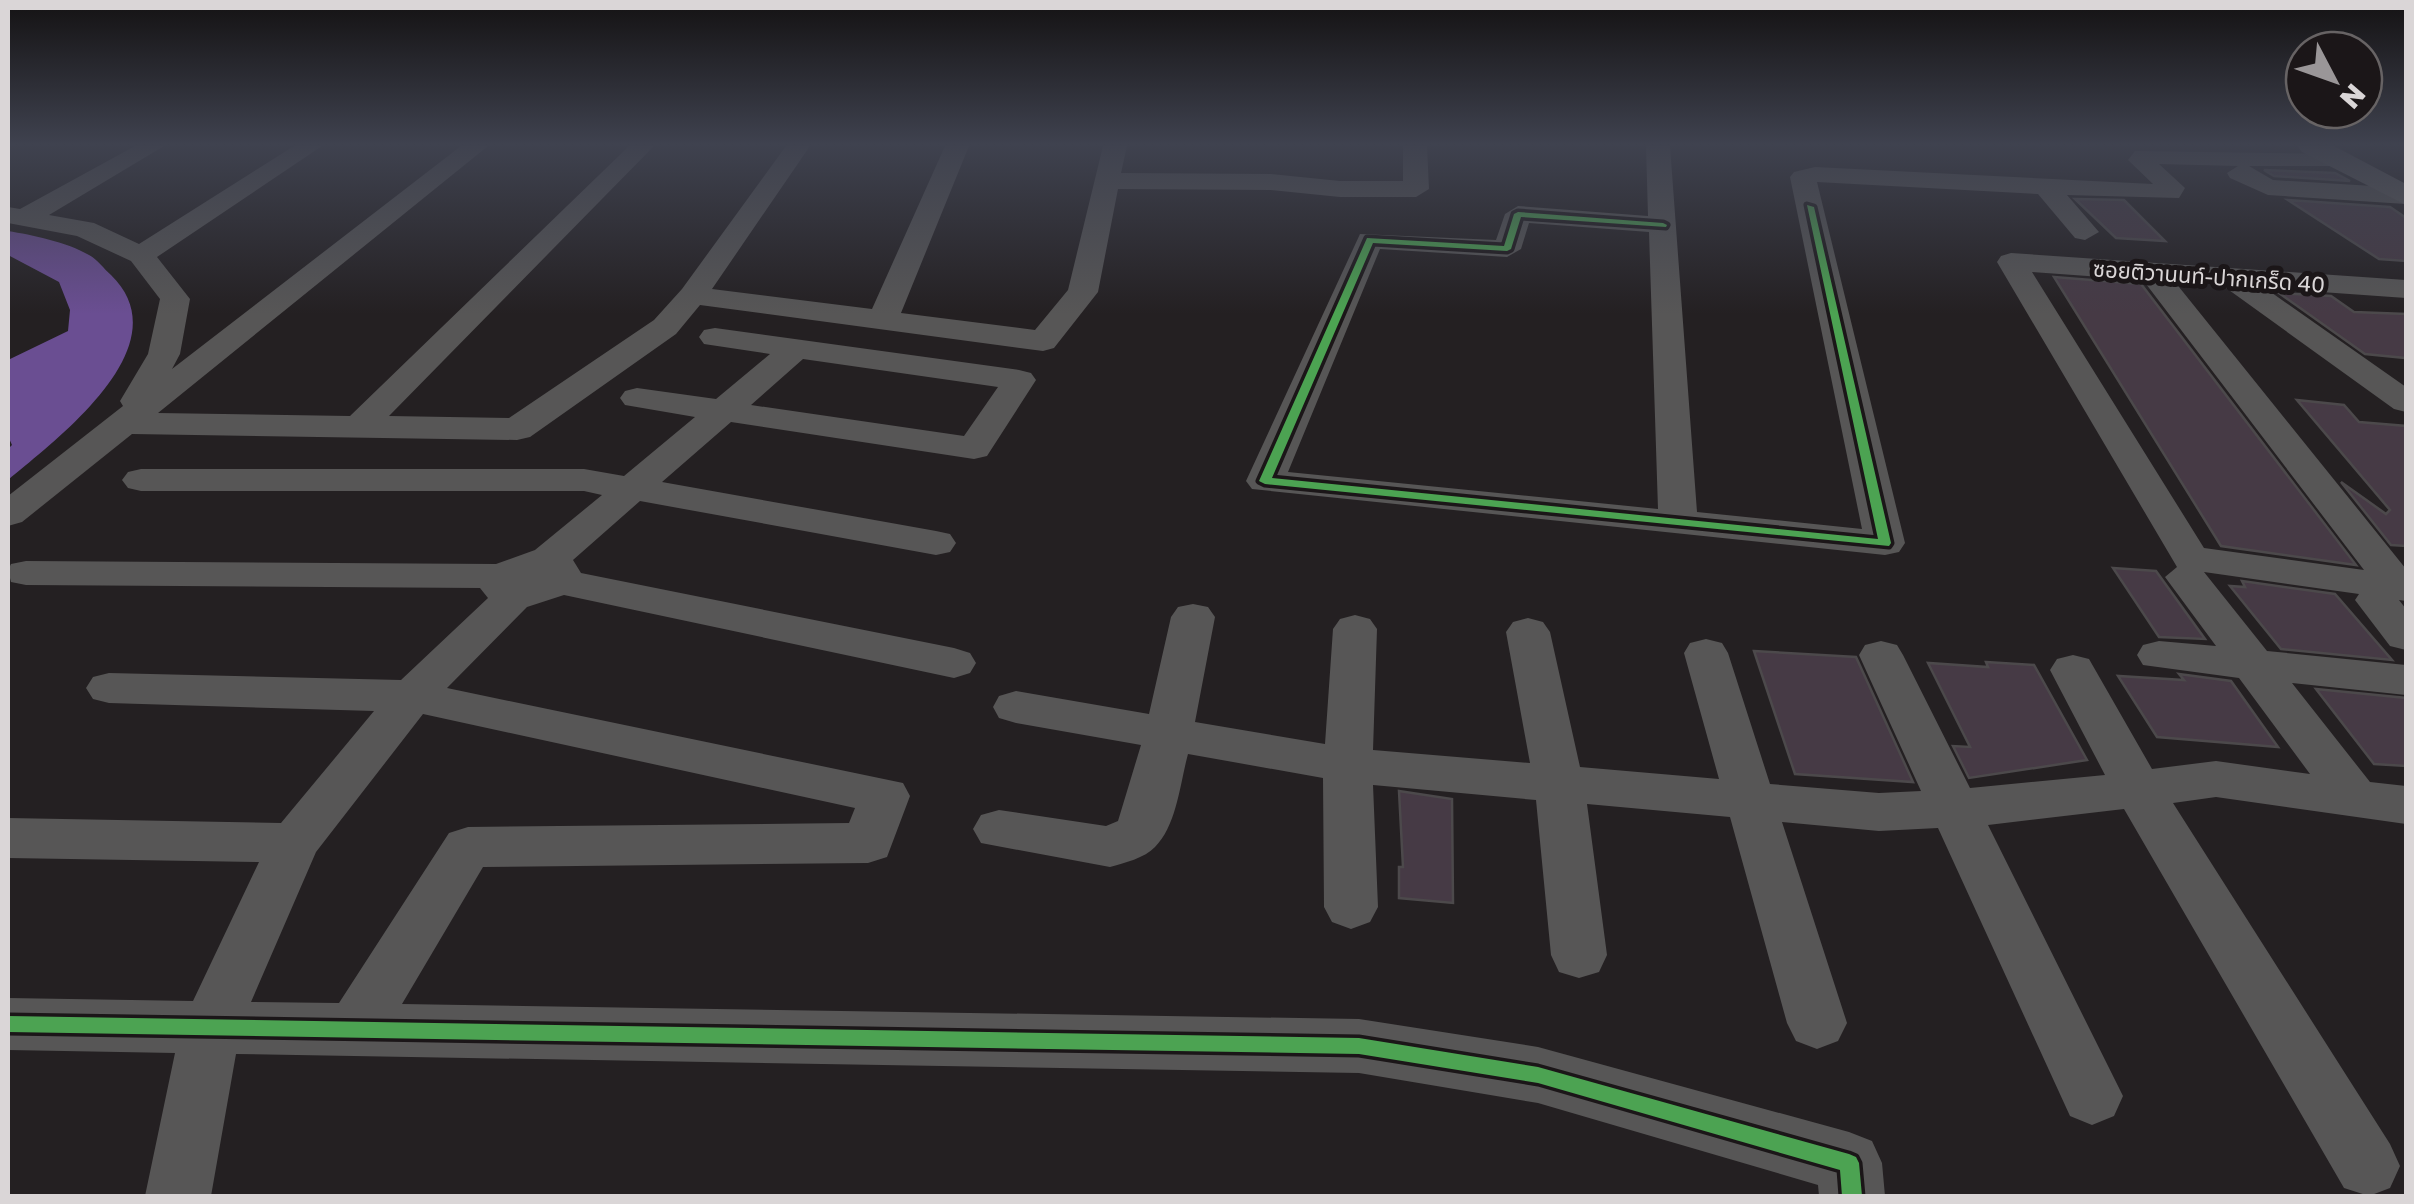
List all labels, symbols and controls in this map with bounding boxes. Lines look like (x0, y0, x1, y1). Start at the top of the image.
north arrow (2284, 30, 2384, 130)
text: N (2334, 78, 2373, 116)
street label: ซอยติวานนท์-ปากเกร็ด 40 (2092, 254, 2326, 298)

